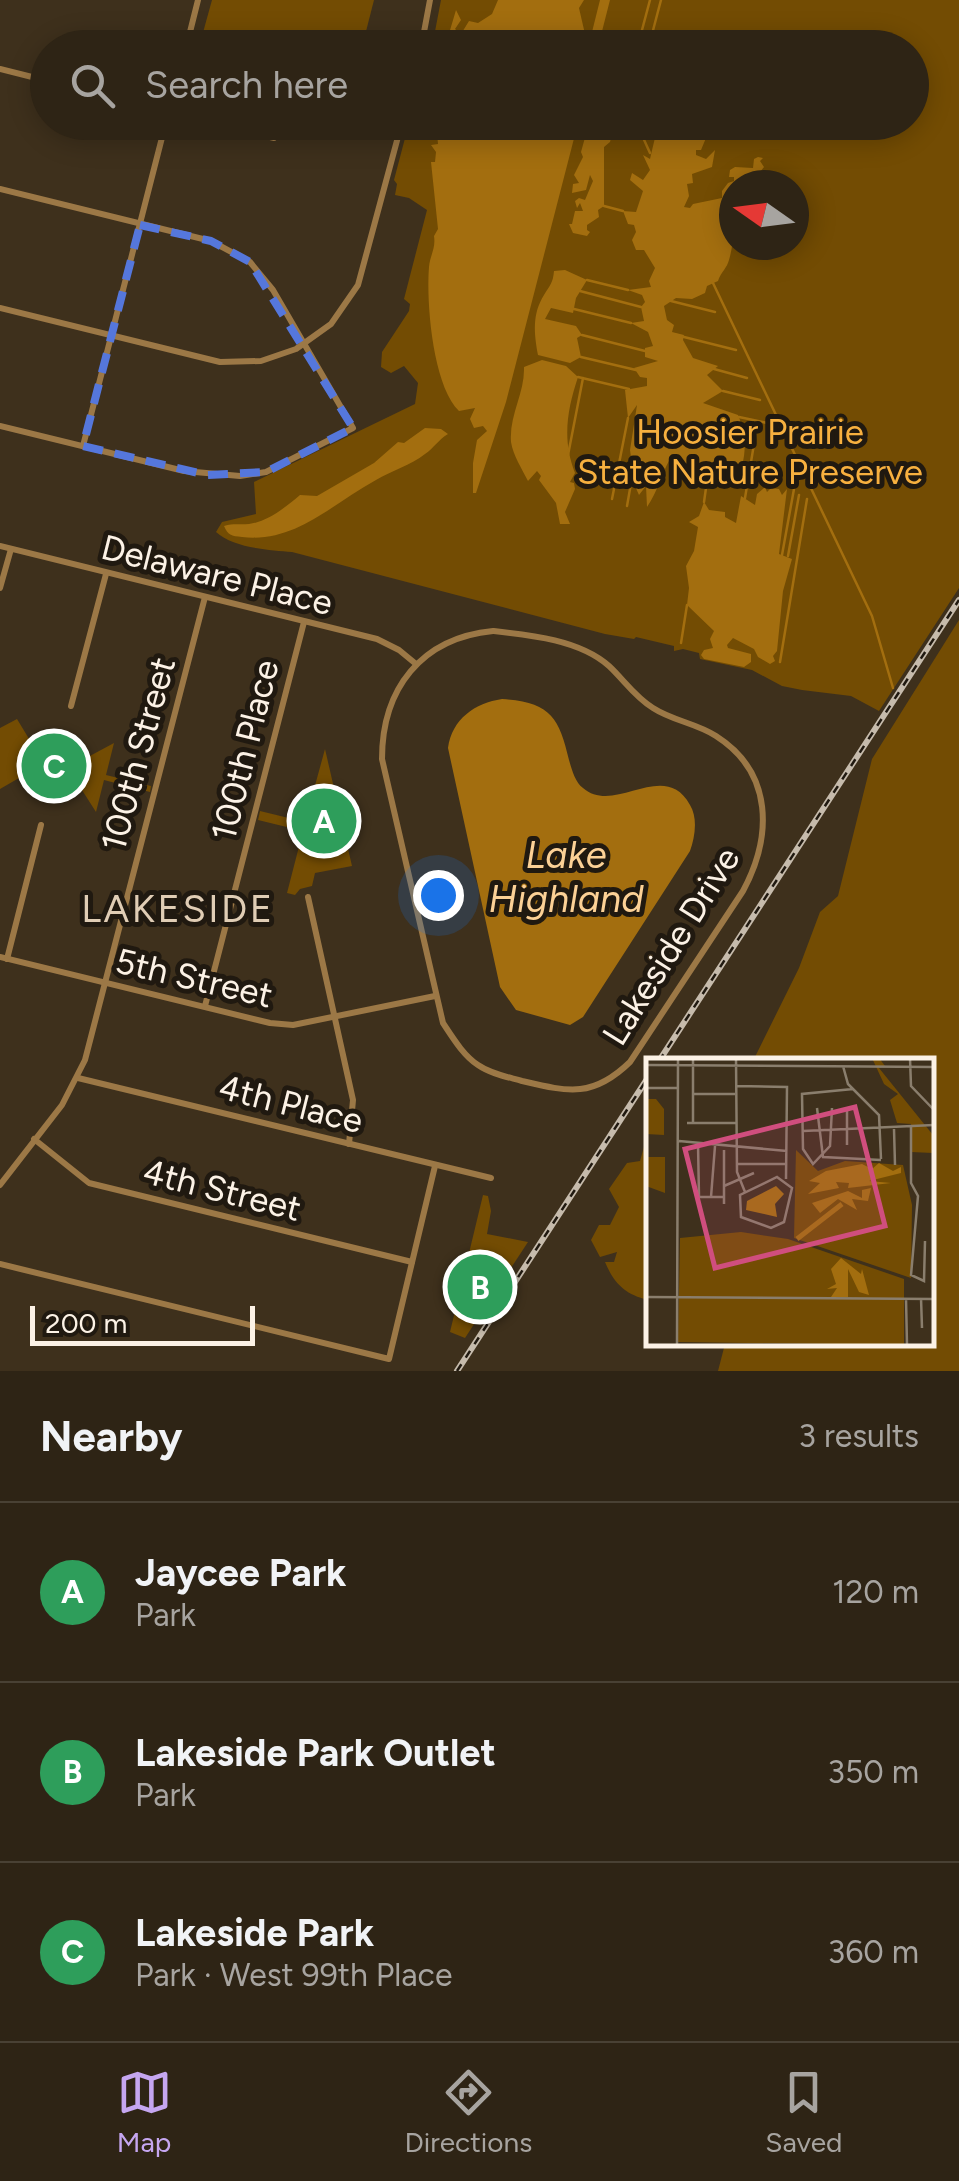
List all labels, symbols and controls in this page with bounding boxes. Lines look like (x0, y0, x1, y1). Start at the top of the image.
search box (30, 30, 929, 140)
icon: search (65, 58, 120, 113)
text: Search here (145, 62, 348, 108)
north arrow (719, 170, 809, 260)
park label: Hoosier Prairie State Nature Preserve (577, 411, 923, 493)
street label: Delaware Place (97, 526, 337, 624)
street label: 100th Street (92, 653, 184, 855)
street label: 100th Place (202, 655, 288, 845)
pin: C (22, 728, 86, 804)
pin: A (292, 784, 356, 858)
water label: Lake Highland (488, 832, 644, 922)
street label: Lakeside Drive (593, 839, 749, 1053)
your location (413, 870, 464, 921)
district label: LAKESIDE (81, 886, 275, 932)
street label: 5th Street (112, 940, 276, 1016)
inset map (646, 1058, 934, 1346)
street label: 4th Place (215, 1066, 367, 1142)
street label: 4th Street (139, 1150, 305, 1230)
pin: B (448, 1250, 512, 1324)
scale bar (30, 1301, 255, 1346)
text: 200 m (45, 1306, 127, 1340)
text: Nearby (40, 1411, 182, 1462)
text: 3 results (799, 1417, 919, 1455)
text: Jaycee Park (135, 1550, 347, 1596)
text: A (61, 1573, 84, 1611)
text: 120 m (832, 1573, 919, 1611)
text: Park (135, 1596, 196, 1634)
text: Lakeside Park Outlet (135, 1730, 496, 1776)
text: B (63, 1753, 82, 1791)
text: 350 m (828, 1753, 919, 1791)
text: Park (135, 1776, 196, 1814)
text: Lakeside Park (135, 1910, 374, 1956)
text: C (61, 1933, 84, 1971)
text: 360 m (828, 1933, 919, 1971)
text: Park · West 99th Place (135, 1956, 452, 1994)
tab: Map (117, 2065, 172, 2159)
tab: Directions (405, 2065, 532, 2159)
tab: Saved (765, 2065, 842, 2159)

